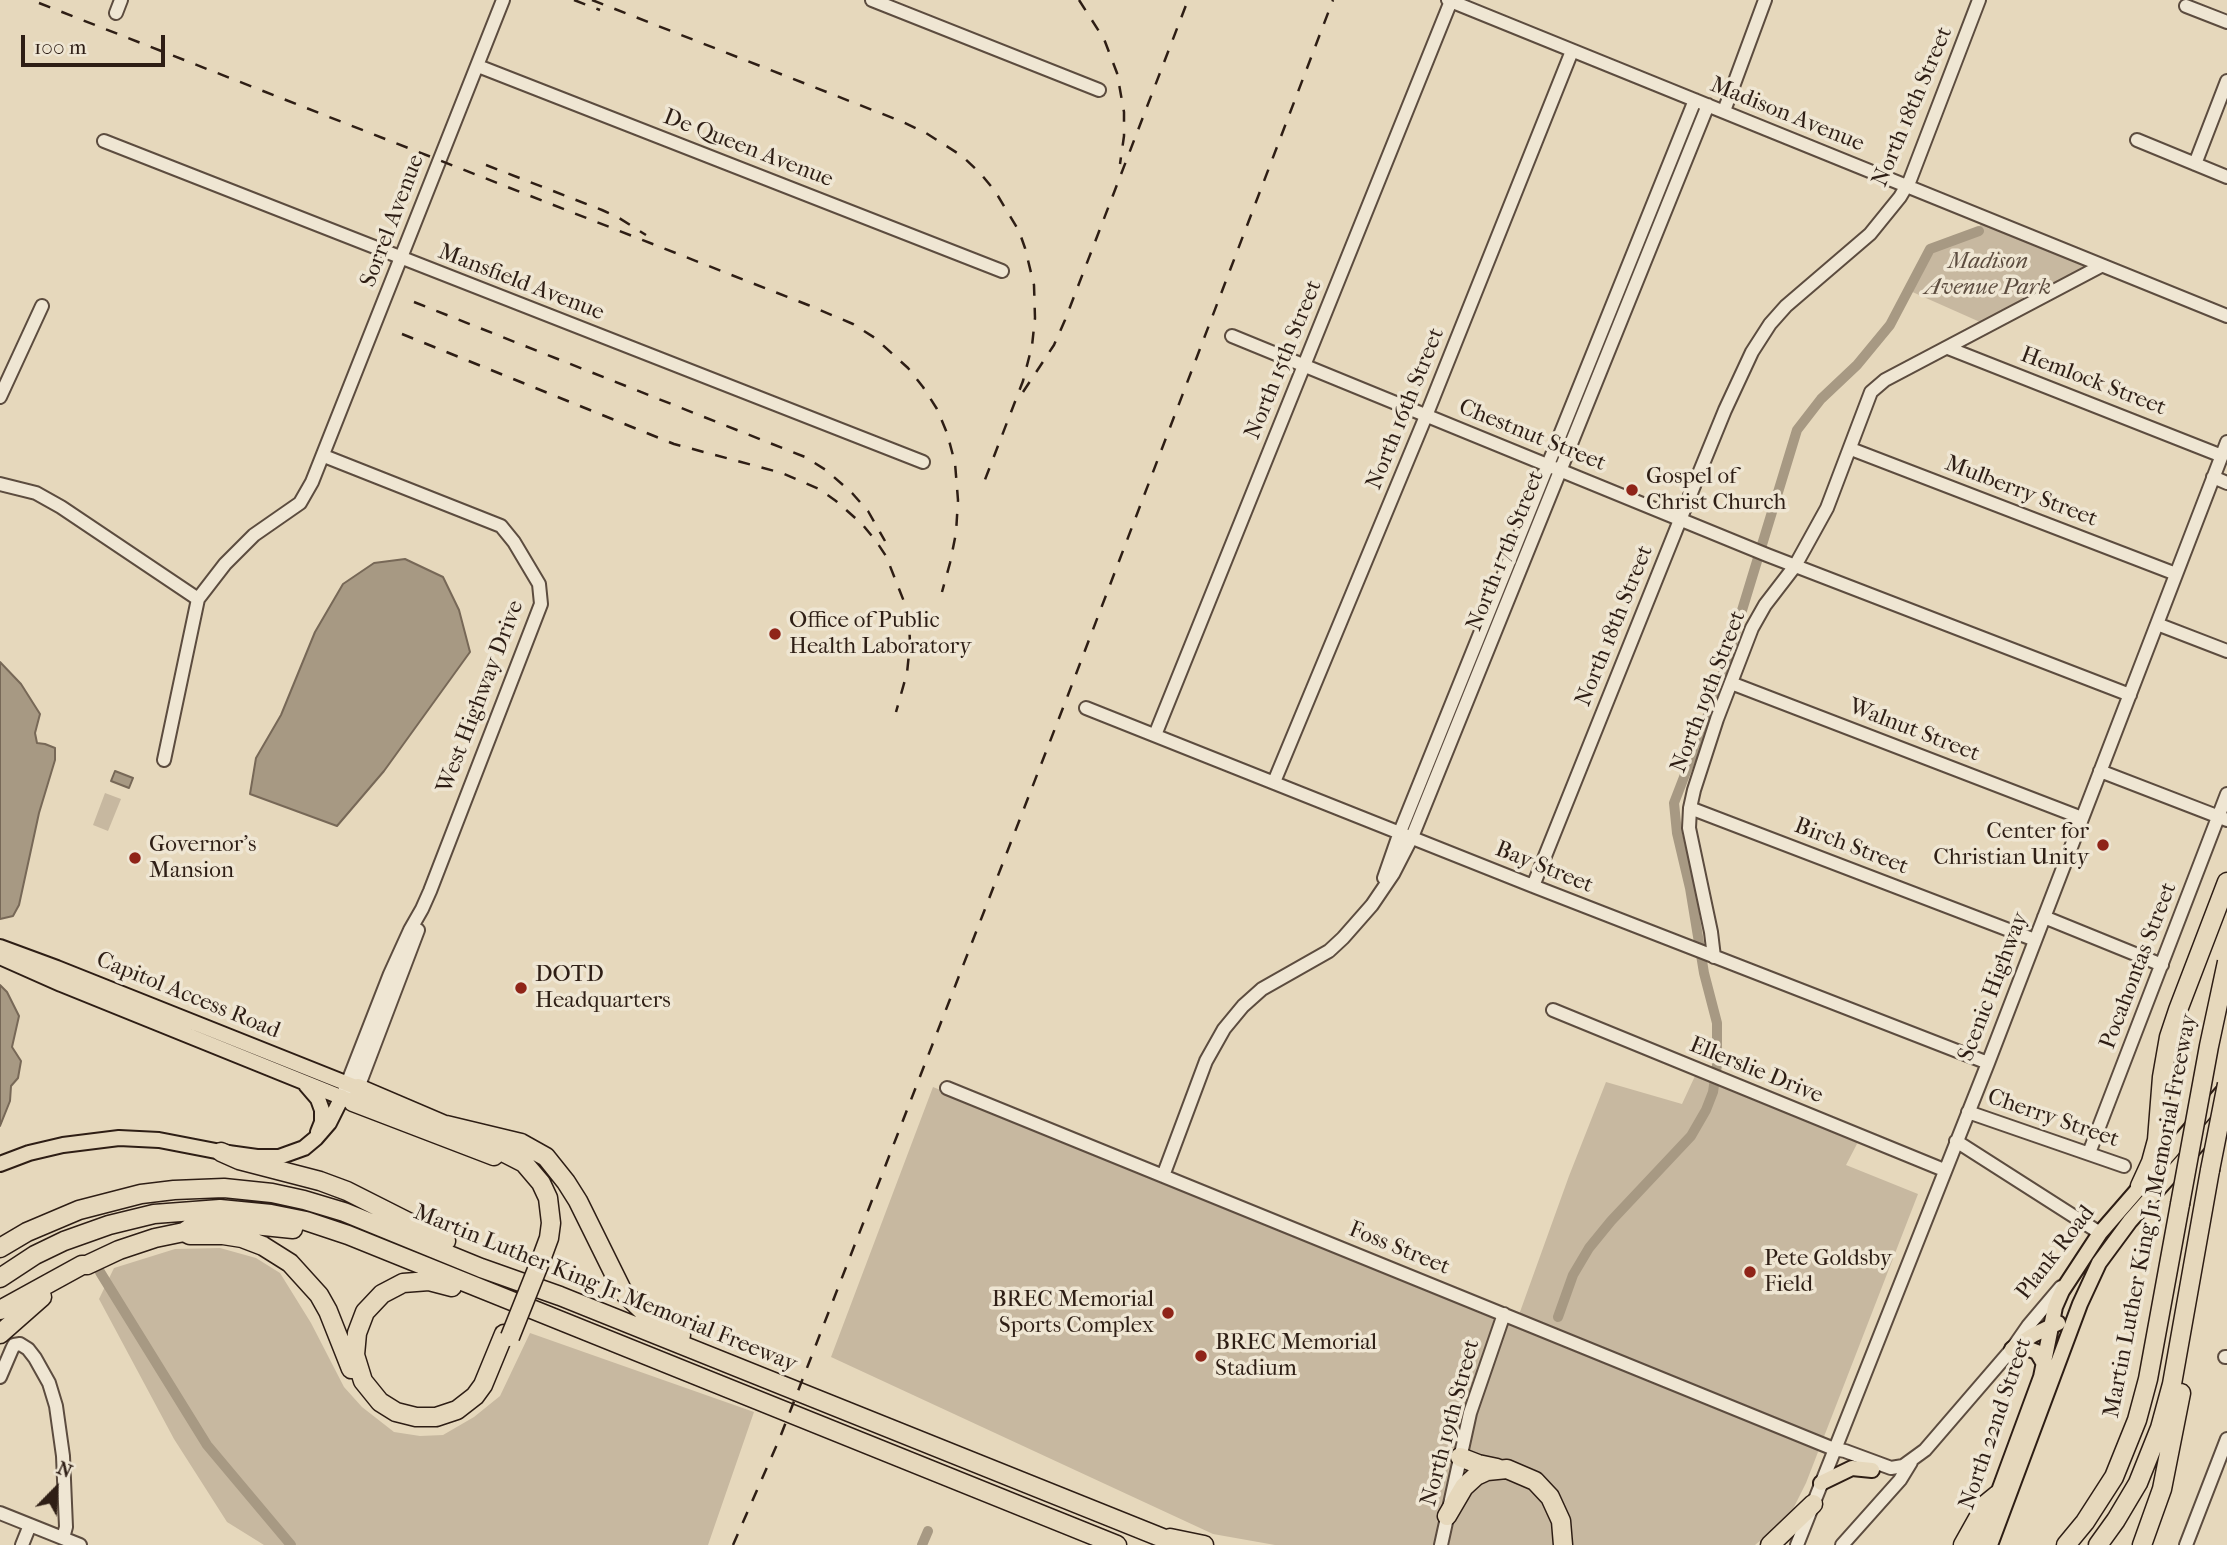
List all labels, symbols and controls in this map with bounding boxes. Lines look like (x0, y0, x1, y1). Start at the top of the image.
scale bar (24, 21, 168, 65)
street label: North 18th Street (1867, 23, 1959, 191)
text: 100 m (34, 35, 87, 59)
street label: Madison Avenue (1706, 72, 1868, 158)
street label: De Queen Avenue (659, 104, 837, 194)
street label: Sorrel Avenue (355, 151, 431, 291)
street label: Mansfield Avenue (434, 239, 608, 327)
park label: Madison Avenue Park (1925, 248, 2051, 302)
street label: North 15th Street (1239, 276, 1329, 444)
street label: North 16th Street (1361, 324, 1451, 494)
street label: Hemlock Street (2016, 342, 2170, 422)
street label: Chestnut Street (1454, 394, 1610, 478)
street label: Mulberry Street (1941, 450, 2101, 534)
place label: Gospel of Christ Church (1646, 463, 1786, 517)
street label: North 17th Street (1461, 467, 1551, 635)
marker: Gospel of Christ Church (1624, 482, 1640, 498)
street label: North 18th Street (1570, 542, 1660, 710)
street label: West Highway Drive (432, 597, 530, 797)
place label: Office of Public Health Laboratory (789, 607, 971, 661)
street label: North 19th Street (1665, 607, 1753, 777)
marker: Office of Public Health Laboratory (767, 626, 783, 642)
street label: Walnut Street (1845, 693, 1983, 769)
street label: Birch Street (1790, 813, 1912, 881)
place label: Center for Christian Unity (1933, 818, 2089, 872)
place label: Governor's Mansion (149, 831, 256, 885)
street label: Bay Street (1491, 836, 1597, 900)
marker: Center for Christian Unity (2095, 837, 2111, 853)
marker: Governor's Mansion (127, 850, 143, 866)
street label: Pocahontas Street (2095, 879, 2183, 1053)
street label: Scenic Highway (1953, 909, 2035, 1065)
street label: Capitol Access Road (92, 947, 284, 1045)
place label: DOTD Headquarters (535, 961, 671, 1015)
marker: DOTD Headquarters (513, 980, 529, 996)
street label: Martin Luther King Jr Memorial Freeway (2098, 1012, 2204, 1420)
street label: Ellerslie Drive (1685, 1032, 1827, 1110)
street label: Cherry Street (1984, 1084, 2122, 1154)
street label: Martin Luther King Jr Memorial Freeway (409, 1199, 801, 1379)
street label: Plank Road (2011, 1200, 2101, 1306)
street label: Foss Street (1344, 1216, 1454, 1282)
place label: Pete Goldsby Field (1764, 1245, 1892, 1299)
marker: Pete Goldsby Field (1742, 1264, 1758, 1280)
place label: BREC Memorial Sports Complex (992, 1286, 1154, 1340)
marker: BREC Memorial Sports Complex (1160, 1305, 1176, 1321)
place label: BREC Memorial Stadium (1215, 1329, 1377, 1383)
street label: North 22nd Street (1954, 1335, 2038, 1513)
street label: North 19th Street (1415, 1337, 1487, 1509)
marker: BREC Memorial Stadium (1193, 1348, 1209, 1364)
north arrow (21, 1454, 91, 1524)
text: N (53, 1457, 76, 1483)

